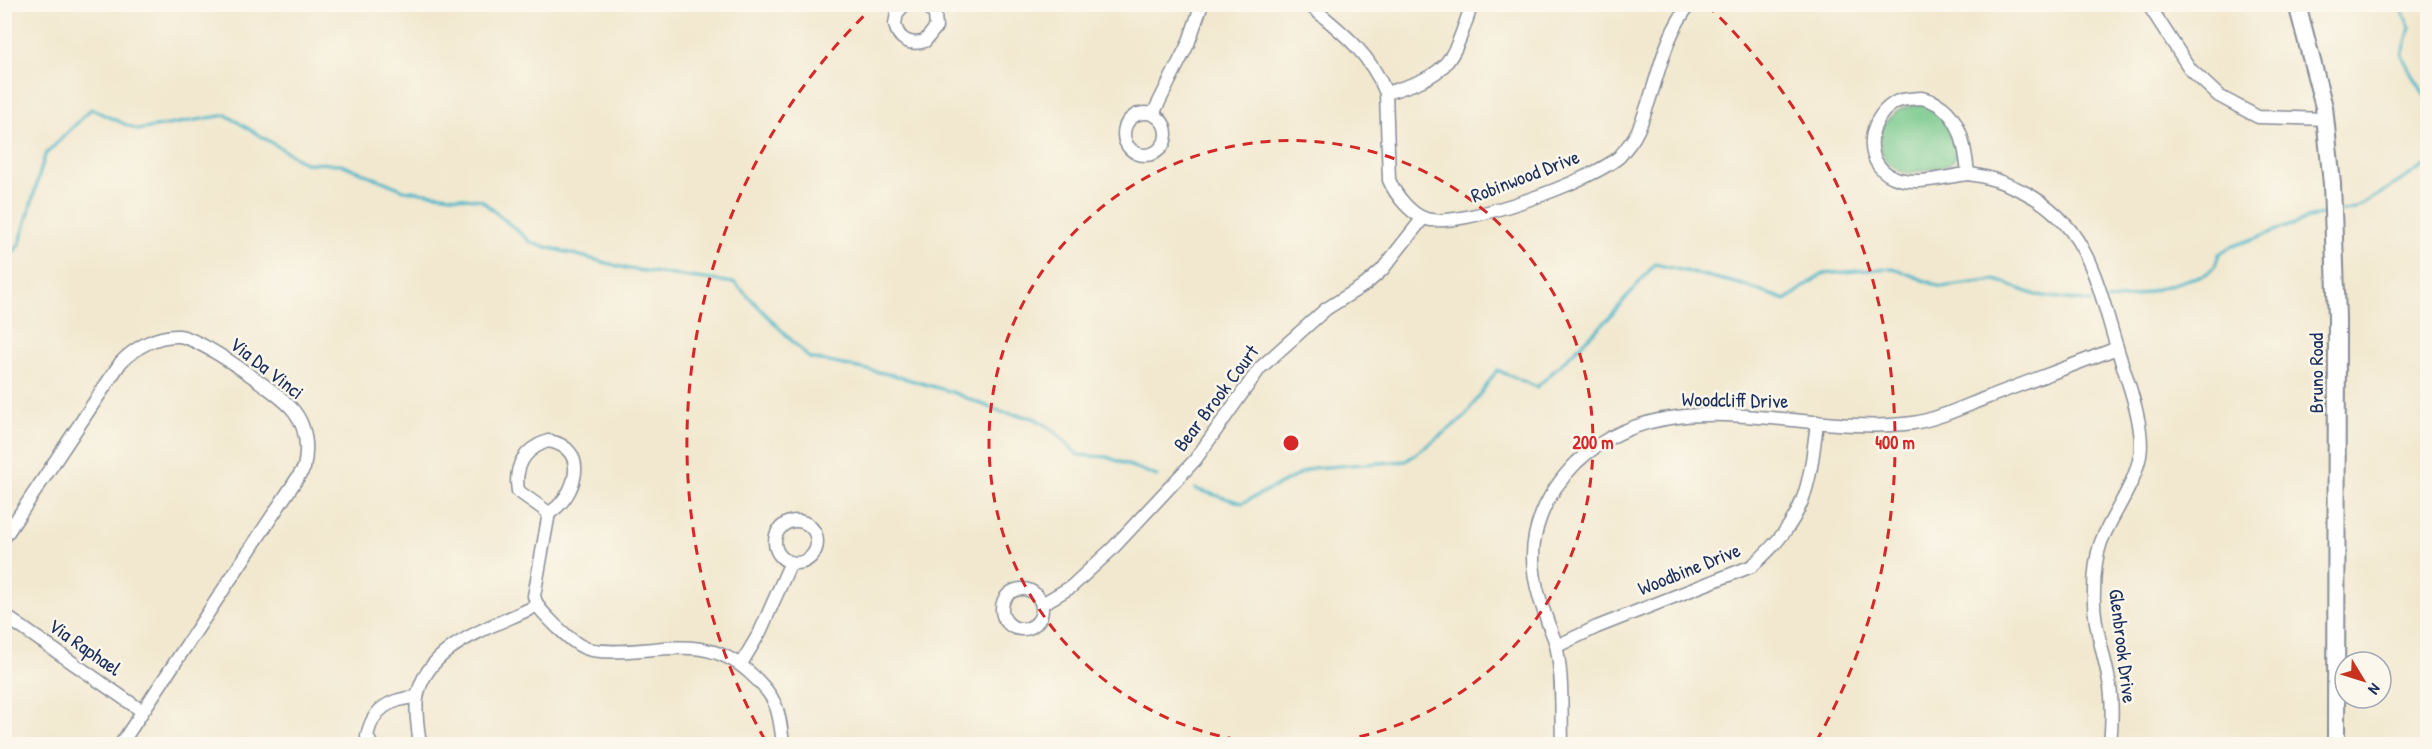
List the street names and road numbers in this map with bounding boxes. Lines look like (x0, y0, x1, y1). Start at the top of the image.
street label: Robinwood Drive (1467, 142, 1583, 209)
street label: Via Da Vinci (225, 330, 310, 405)
street label: Bruno Road (2302, 333, 2329, 413)
street label: Bear Brook Court (1167, 338, 1265, 456)
street label: Woodcliff Drive (1682, 385, 1789, 414)
street label: Woodbine Drive (1634, 536, 1744, 601)
street label: Glenbrook Drive (2103, 587, 2144, 704)
street label: Via Raphael (43, 612, 128, 682)

